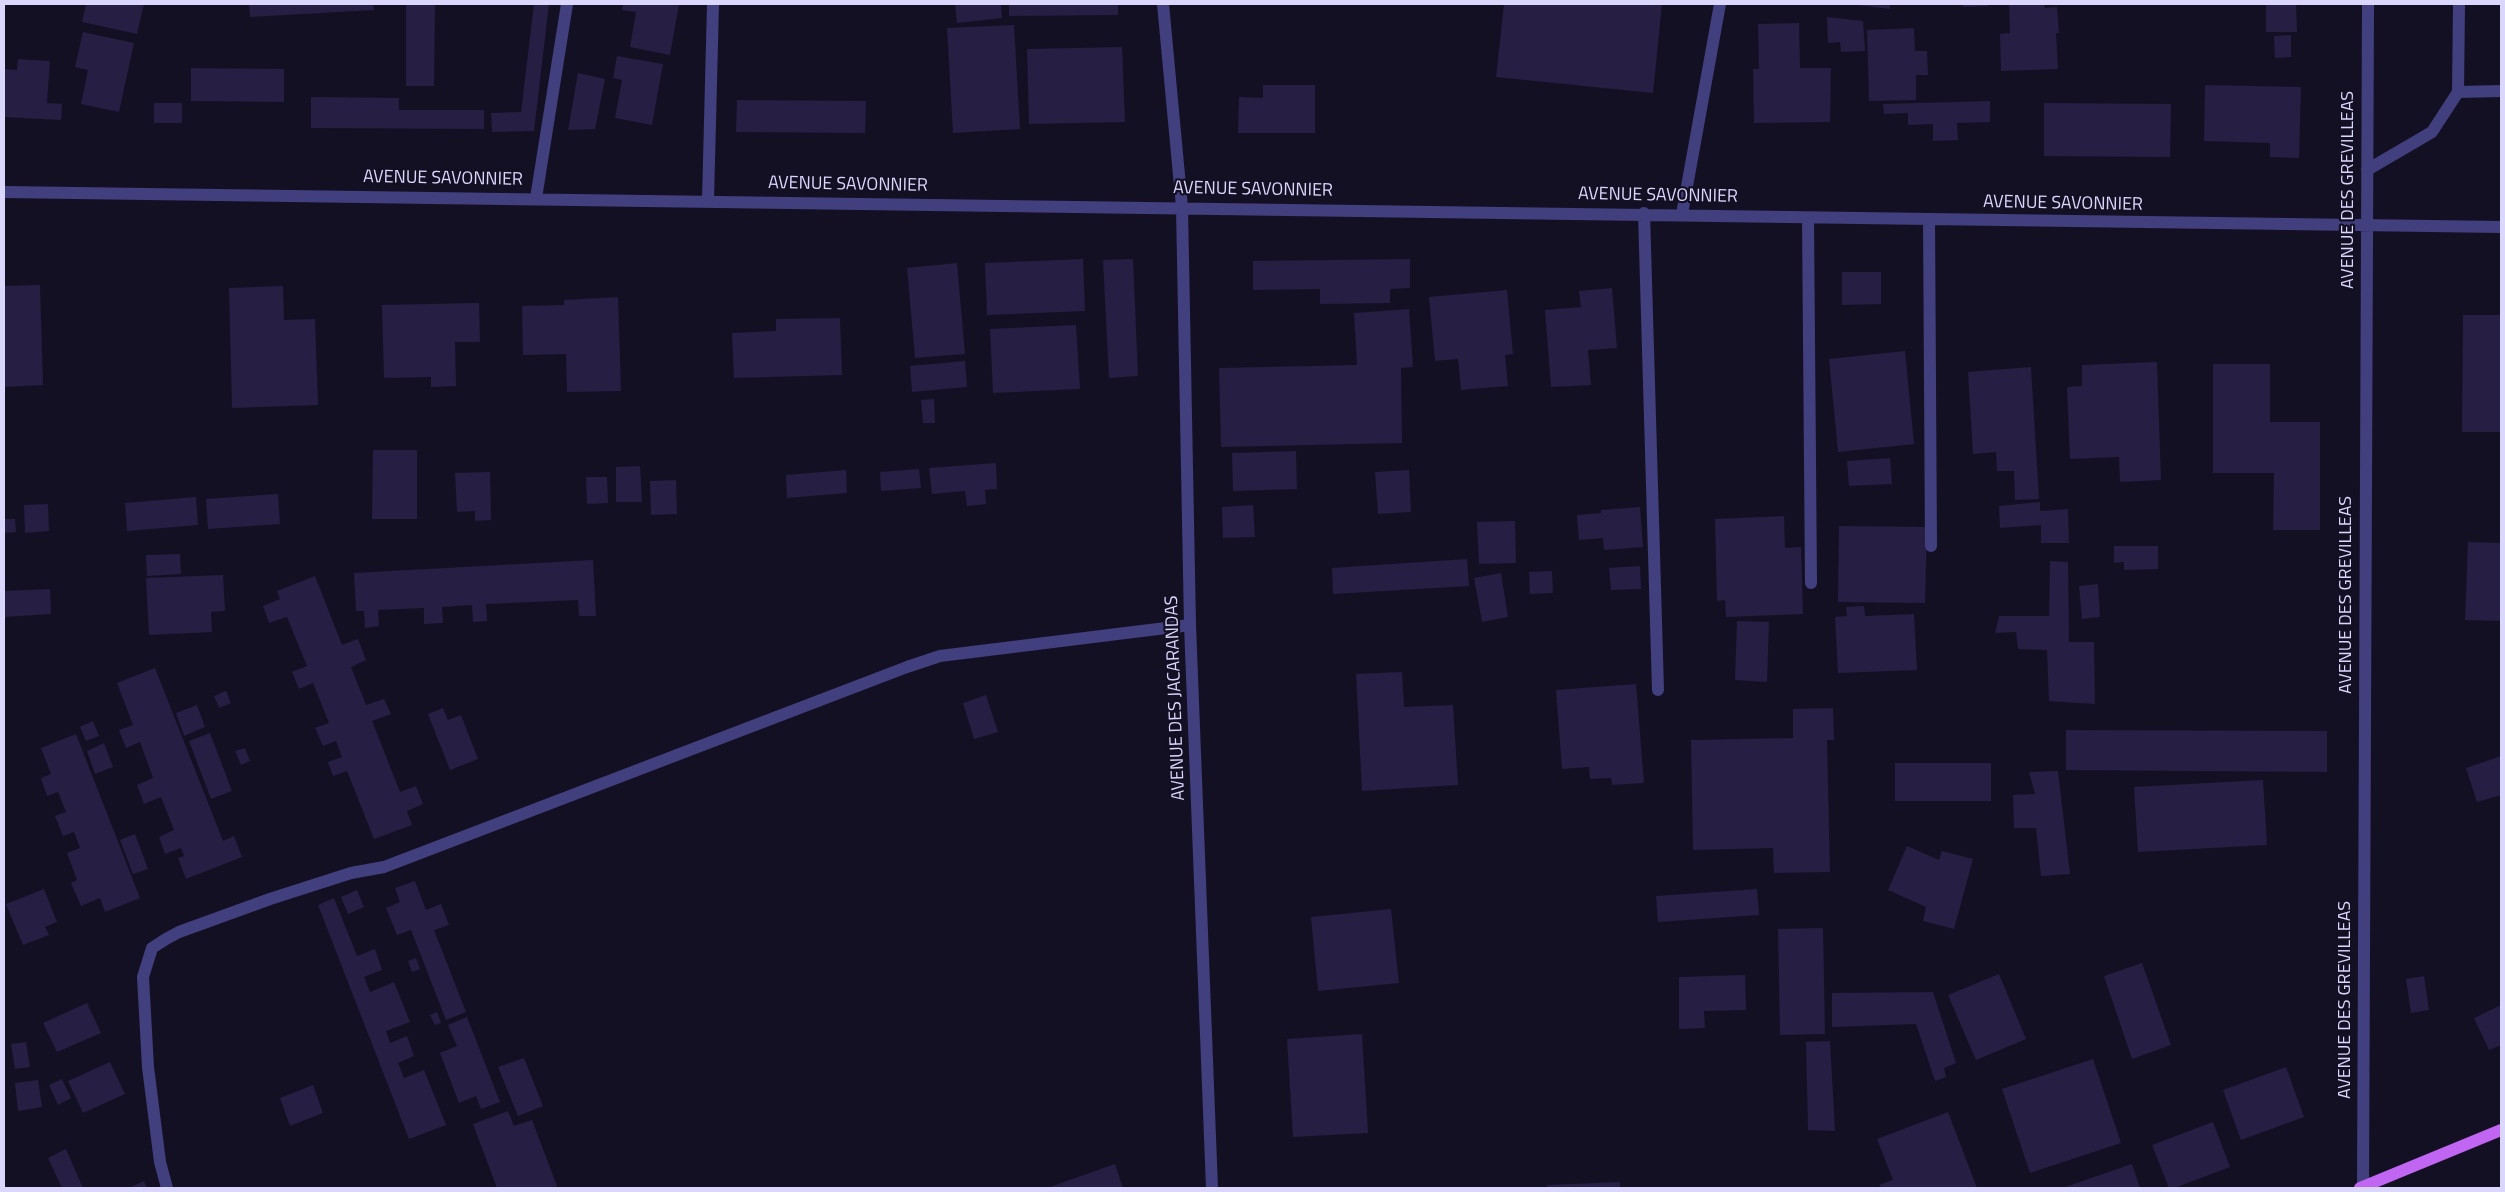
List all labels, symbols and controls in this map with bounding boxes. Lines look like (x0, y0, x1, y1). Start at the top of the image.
street label: AVENUE DES GREVILLEAS (2338, 91, 2360, 289)
street label: AVENUE SAVONNIER (363, 167, 523, 191)
street label: AVENUE SAVONNIER (768, 173, 928, 197)
street label: AVENUE SAVONNIER (1173, 178, 1333, 202)
street label: AVENUE SAVONNIER (1578, 184, 1738, 208)
street label: AVENUE SAVONNIER (1983, 192, 2143, 216)
street label: AVENUE DES GREVILLEAS (2336, 496, 2358, 694)
street label: AVENUE DES JACARANDAS (1162, 595, 1190, 801)
street label: AVENUE DES GREVILLEAS (2335, 901, 2357, 1099)

